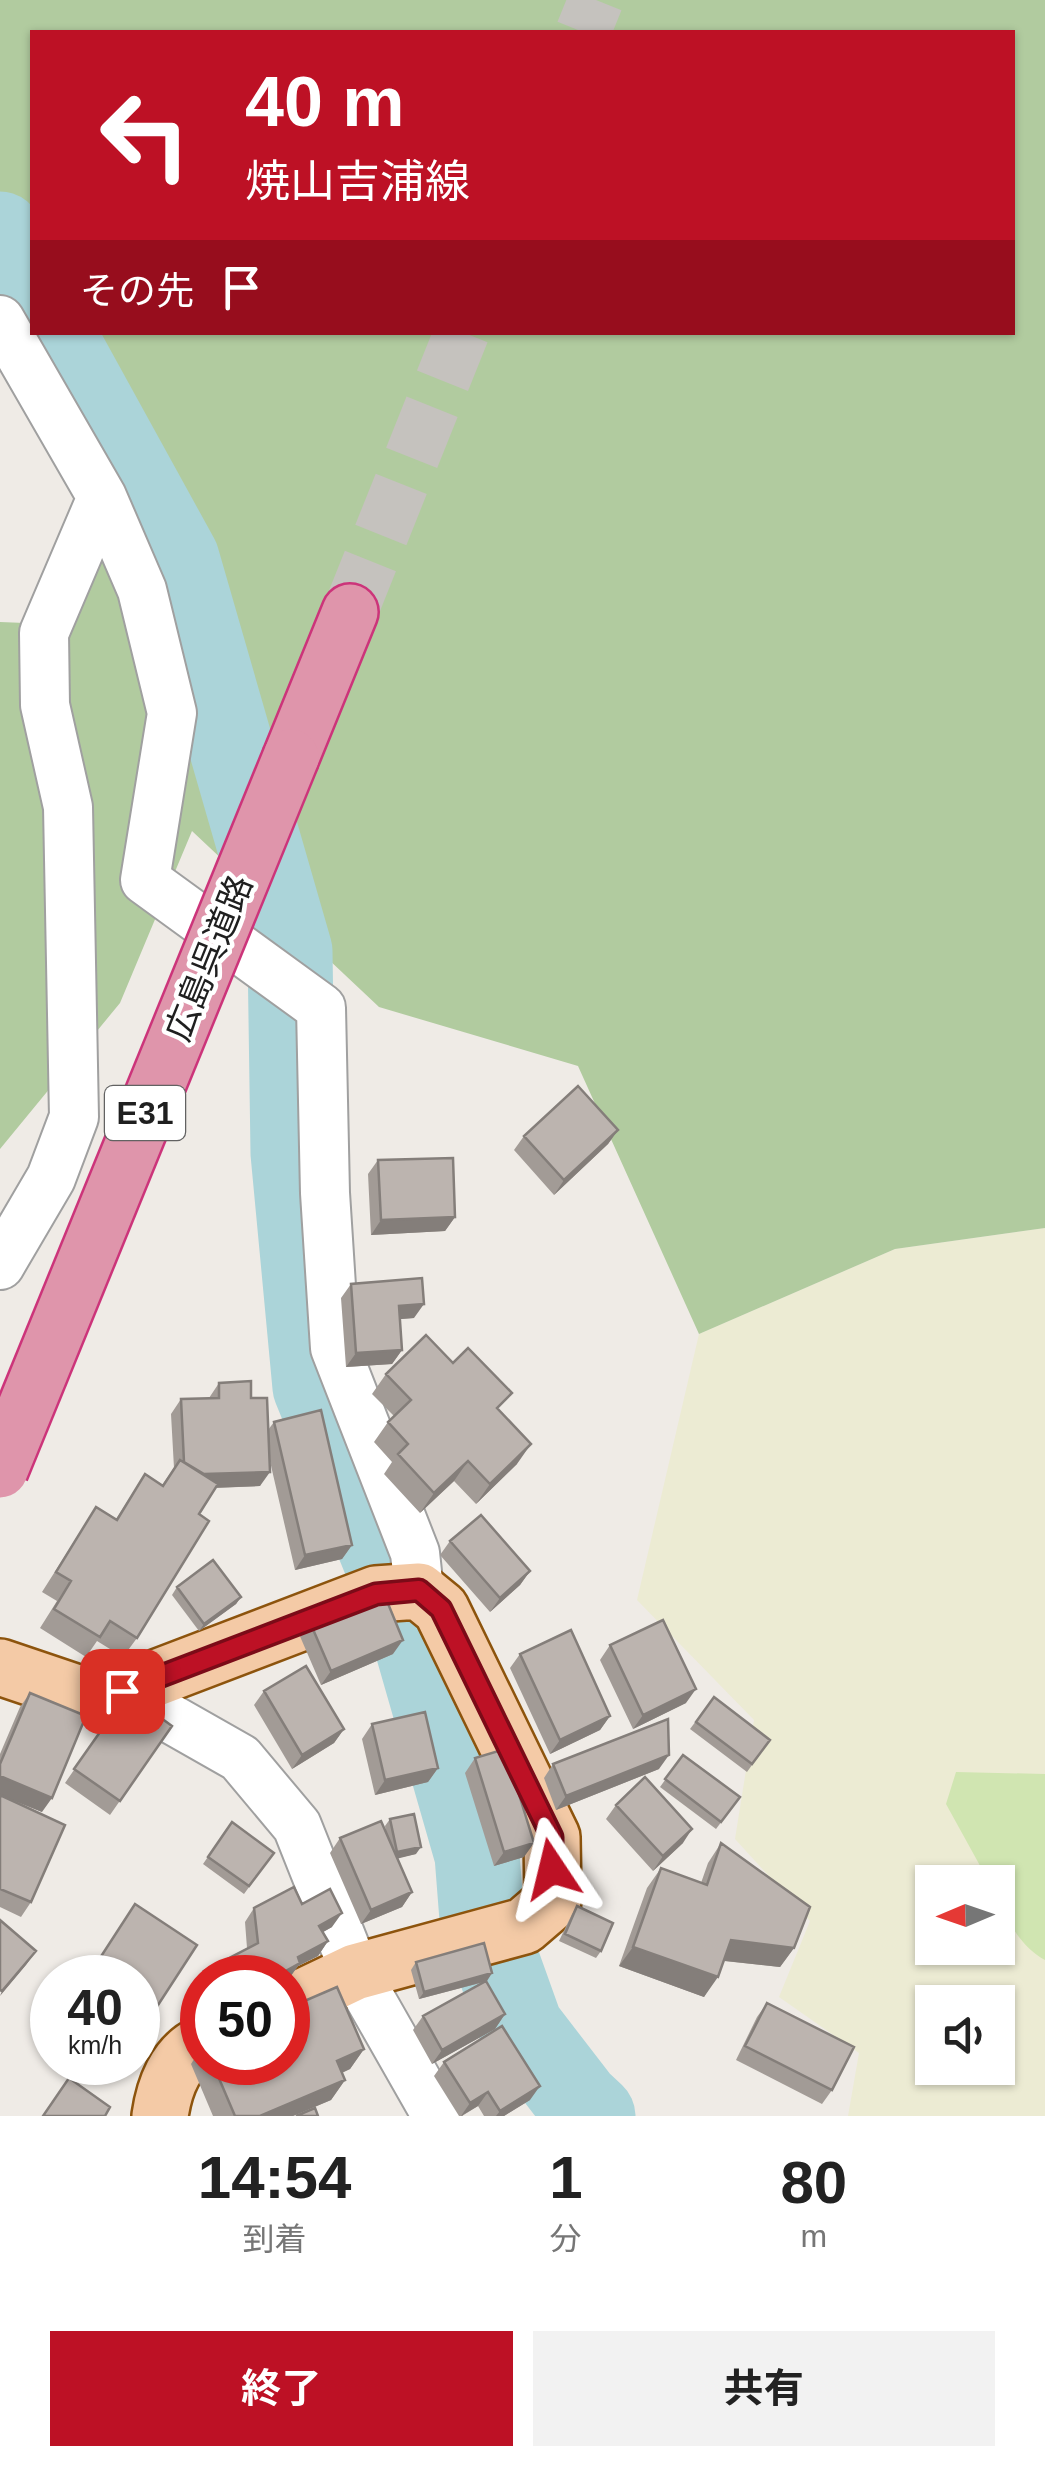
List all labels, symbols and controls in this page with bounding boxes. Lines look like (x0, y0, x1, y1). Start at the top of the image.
text: 40 m (245, 63, 405, 141)
icon: left (80, 70, 210, 200)
text: 焼山吉浦線 (245, 156, 470, 207)
icon: arrive (214, 260, 269, 315)
text: その先 (80, 270, 194, 312)
street label: 広島呉道路 (158, 869, 259, 1046)
road number: E31 (105, 1086, 185, 1140)
pin (80, 1649, 165, 1734)
icon: arrive (95, 1664, 150, 1719)
position arrow (500, 1817, 604, 1921)
north arrow (915, 1865, 1015, 1965)
map controls (915, 1865, 1015, 2085)
speed limit sign: 50 (180, 1955, 310, 2085)
text: 40 (67, 1980, 123, 2036)
button: sound (915, 1985, 1015, 2085)
text: km/h (68, 2031, 122, 2059)
text: 14:54 (198, 2144, 351, 2211)
text: 1 (549, 2144, 583, 2211)
text: 80 (780, 2149, 847, 2216)
text: m (800, 2218, 827, 2254)
text: 到着 (243, 2221, 307, 2257)
text: 分 (550, 2221, 582, 2257)
button: 終了 (50, 2331, 513, 2446)
button: 共有 (533, 2331, 995, 2446)

